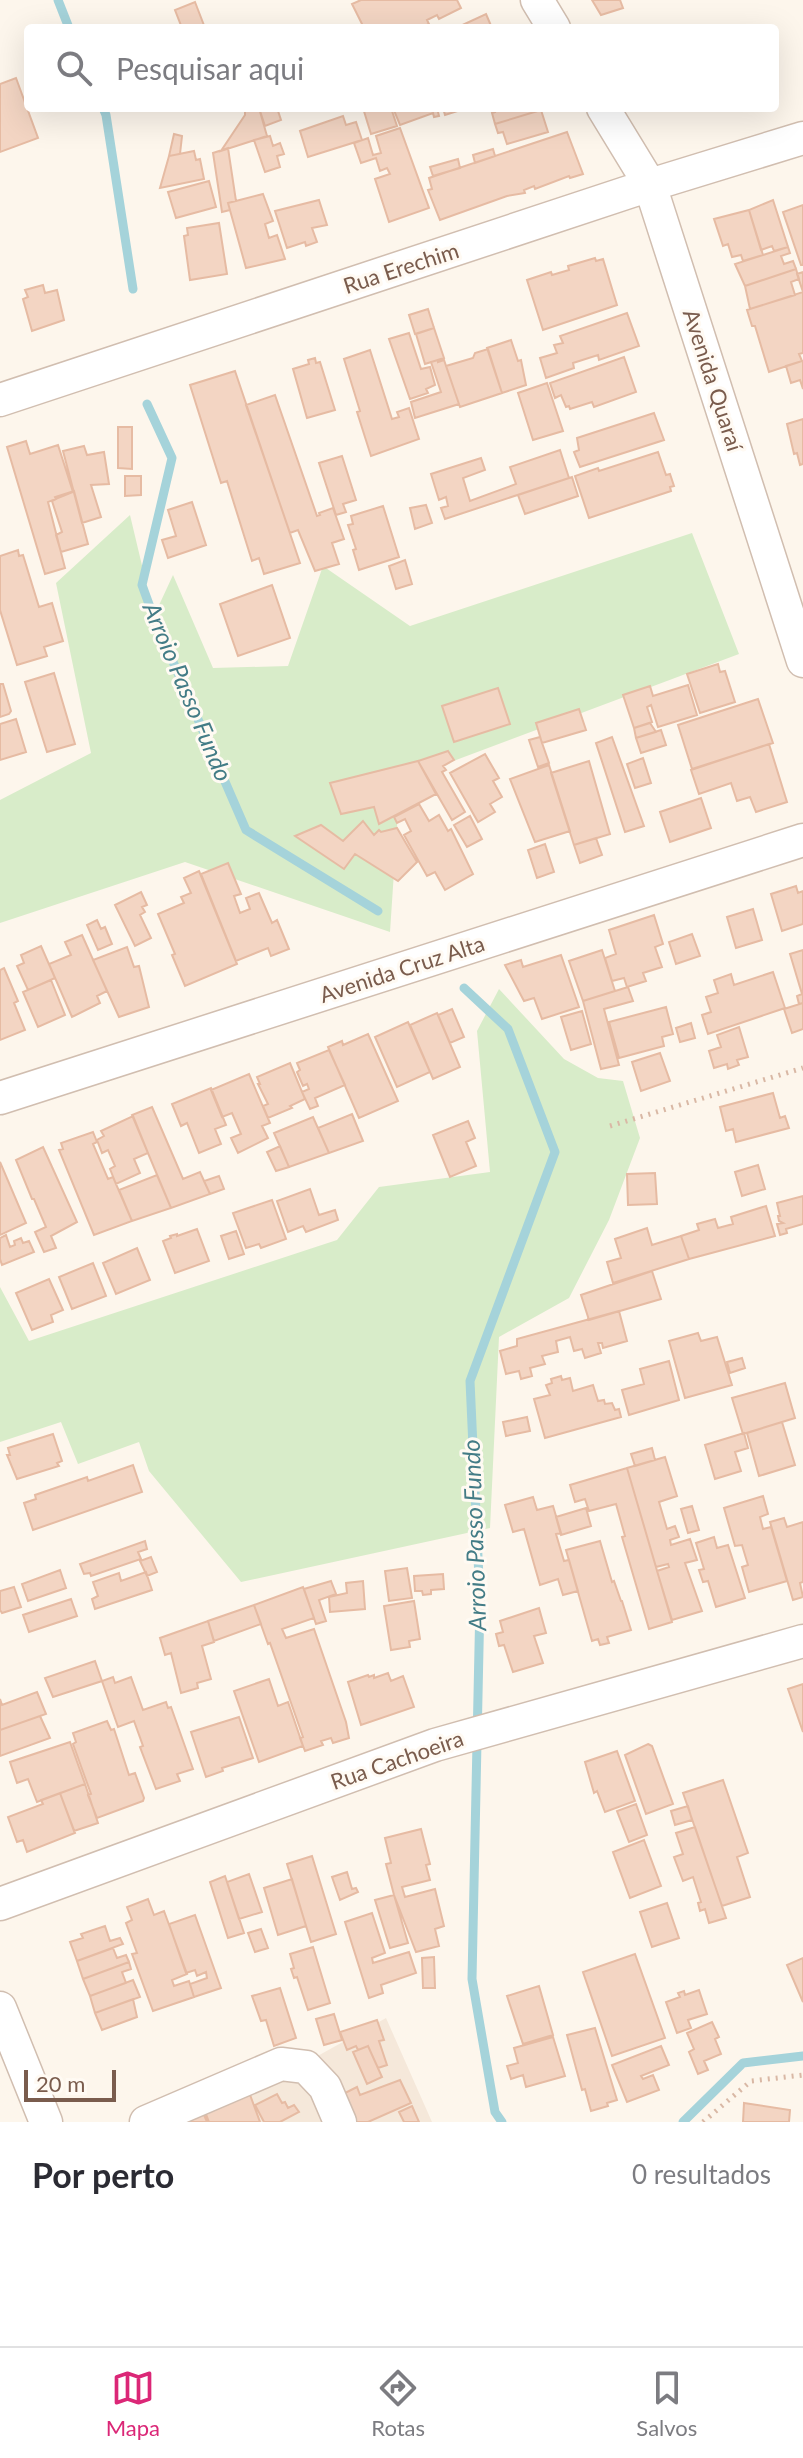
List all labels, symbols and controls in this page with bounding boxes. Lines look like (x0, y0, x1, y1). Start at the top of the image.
search box (24, 24, 779, 112)
icon: search (52, 46, 96, 90)
text: Pesquisar aqui (116, 50, 304, 86)
street label: Rua Erechim (340, 236, 462, 299)
street label: Avenida Quaraí (678, 305, 749, 455)
water label: Arroio Passo Fundo (137, 597, 239, 785)
street label: Avenida Cruz Alta (316, 929, 488, 1008)
water label: Arroio Passo Fundo (456, 1439, 491, 1632)
street label: Rua Cachoeira (327, 1724, 467, 1795)
scale bar (24, 2066, 116, 2102)
text: 20 m (36, 2070, 85, 2097)
text: Por perto (32, 2154, 174, 2195)
text: 0 resultados (632, 2158, 771, 2190)
tab: Mapa (106, 2366, 160, 2441)
tab: Rotas (371, 2366, 425, 2441)
tab: Salvos (636, 2366, 697, 2441)

